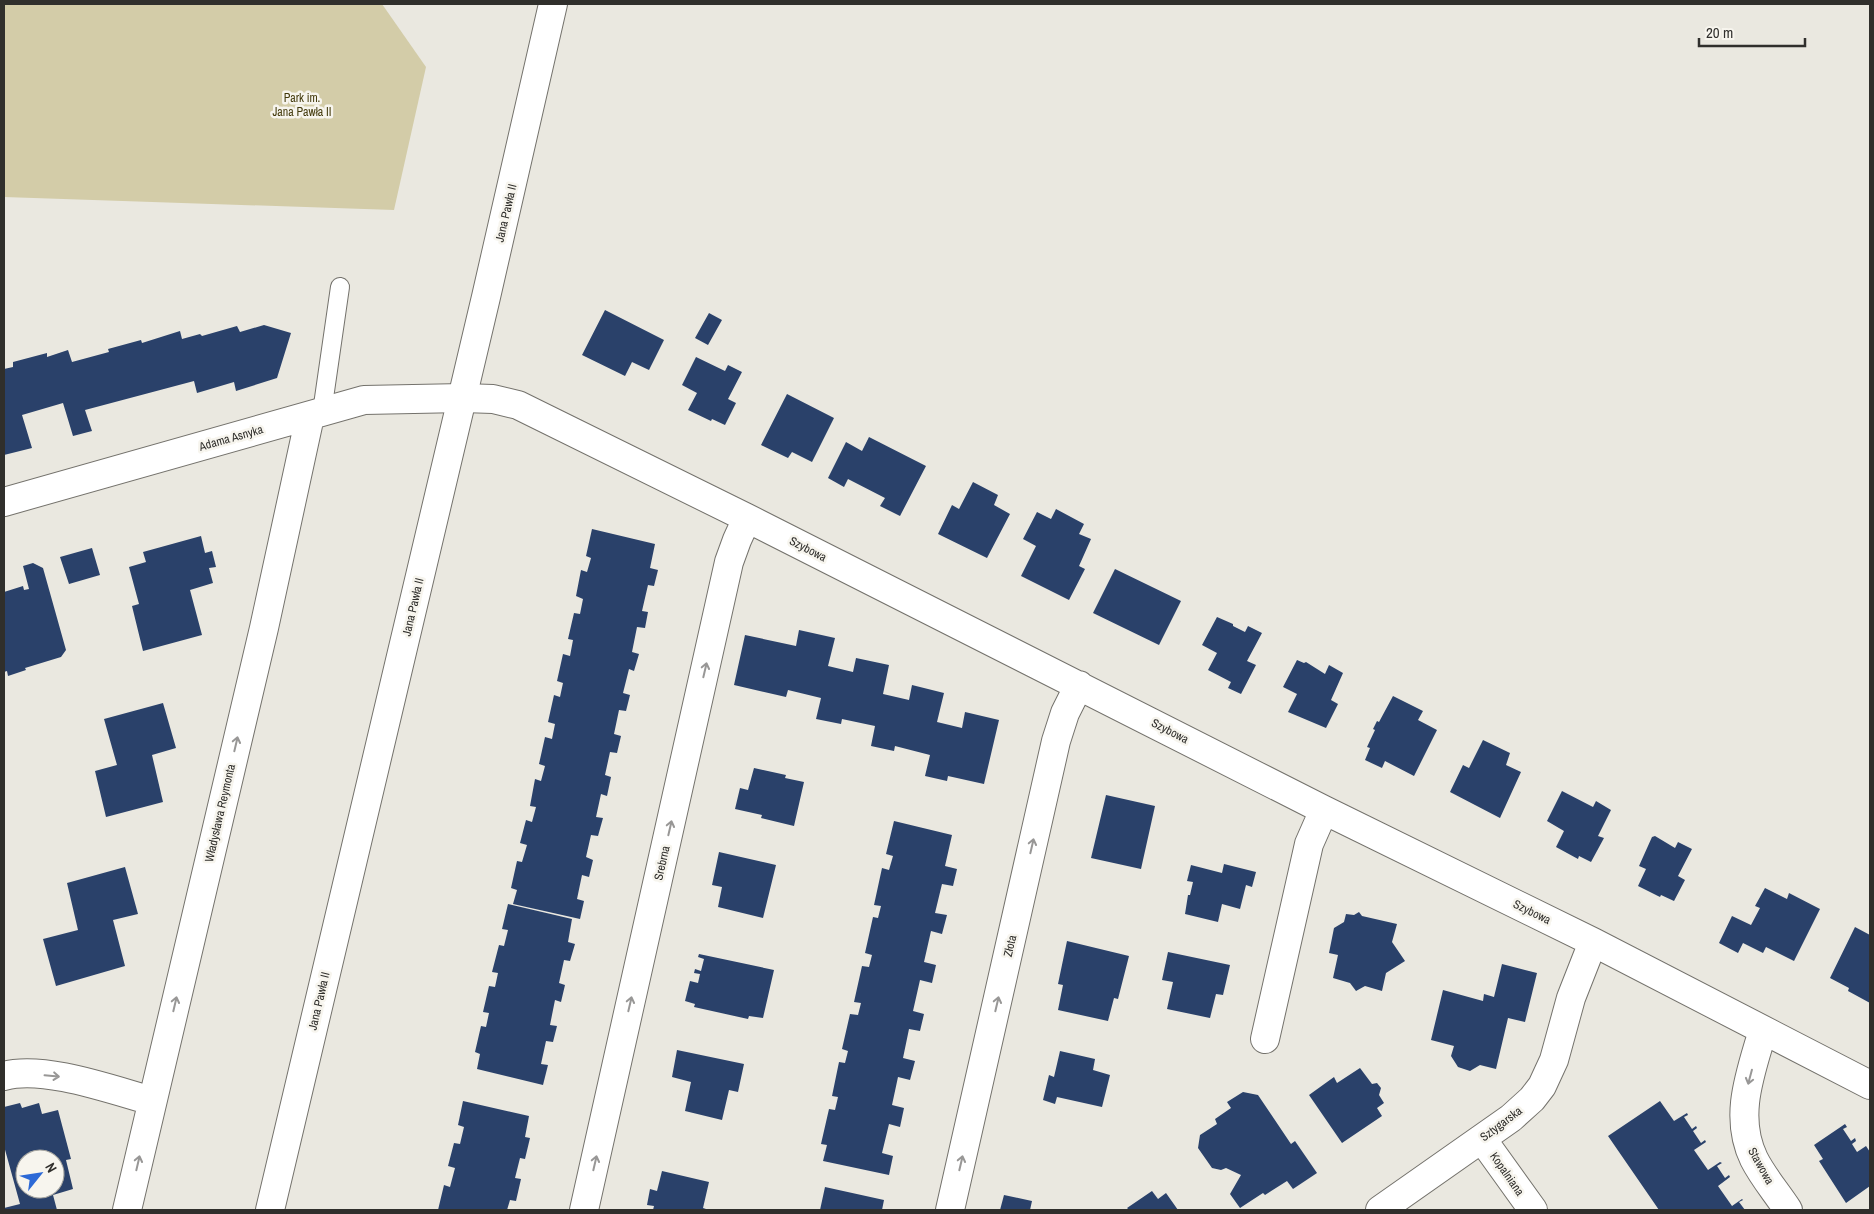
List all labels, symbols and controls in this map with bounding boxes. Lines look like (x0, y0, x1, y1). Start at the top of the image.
scale bar (1699, 15, 1805, 47)
text: 20 m (1706, 22, 1733, 43)
park label: Park im. Jana Pawła II (272, 90, 332, 120)
street label: Jana Pawła II (492, 182, 520, 244)
street label: Adama Asnyka (196, 421, 265, 455)
street label: Szybowa (787, 533, 830, 565)
street label: Jana Pawła II (399, 576, 427, 638)
one-way arrow (701, 662, 710, 678)
street label: Szybowa (1149, 715, 1192, 747)
one-way arrow (232, 737, 241, 753)
street label: Władysława Reymonta (201, 762, 239, 864)
one-way arrow (665, 821, 675, 837)
one-way arrow (1028, 838, 1037, 854)
street label: Srebrna (650, 844, 674, 882)
street label: Szybowa (1511, 896, 1554, 928)
street label: Złota (1000, 933, 1020, 958)
street label: Jana Pawła II (305, 970, 333, 1032)
one-way arrow (171, 997, 180, 1013)
one-way arrow (626, 997, 635, 1013)
one-way arrow (992, 997, 1002, 1013)
one-way arrow (1745, 1069, 1754, 1085)
one-way arrow (44, 1071, 60, 1081)
street label: Sztygarska (1477, 1103, 1526, 1145)
street label: Stawowa (1744, 1145, 1778, 1188)
north arrow (15, 1149, 65, 1199)
street label: Kopalniana (1486, 1149, 1528, 1199)
one-way arrow (134, 1155, 143, 1171)
one-way arrow (590, 1155, 600, 1171)
one-way arrow (957, 1155, 966, 1171)
text: N (41, 1159, 61, 1176)

